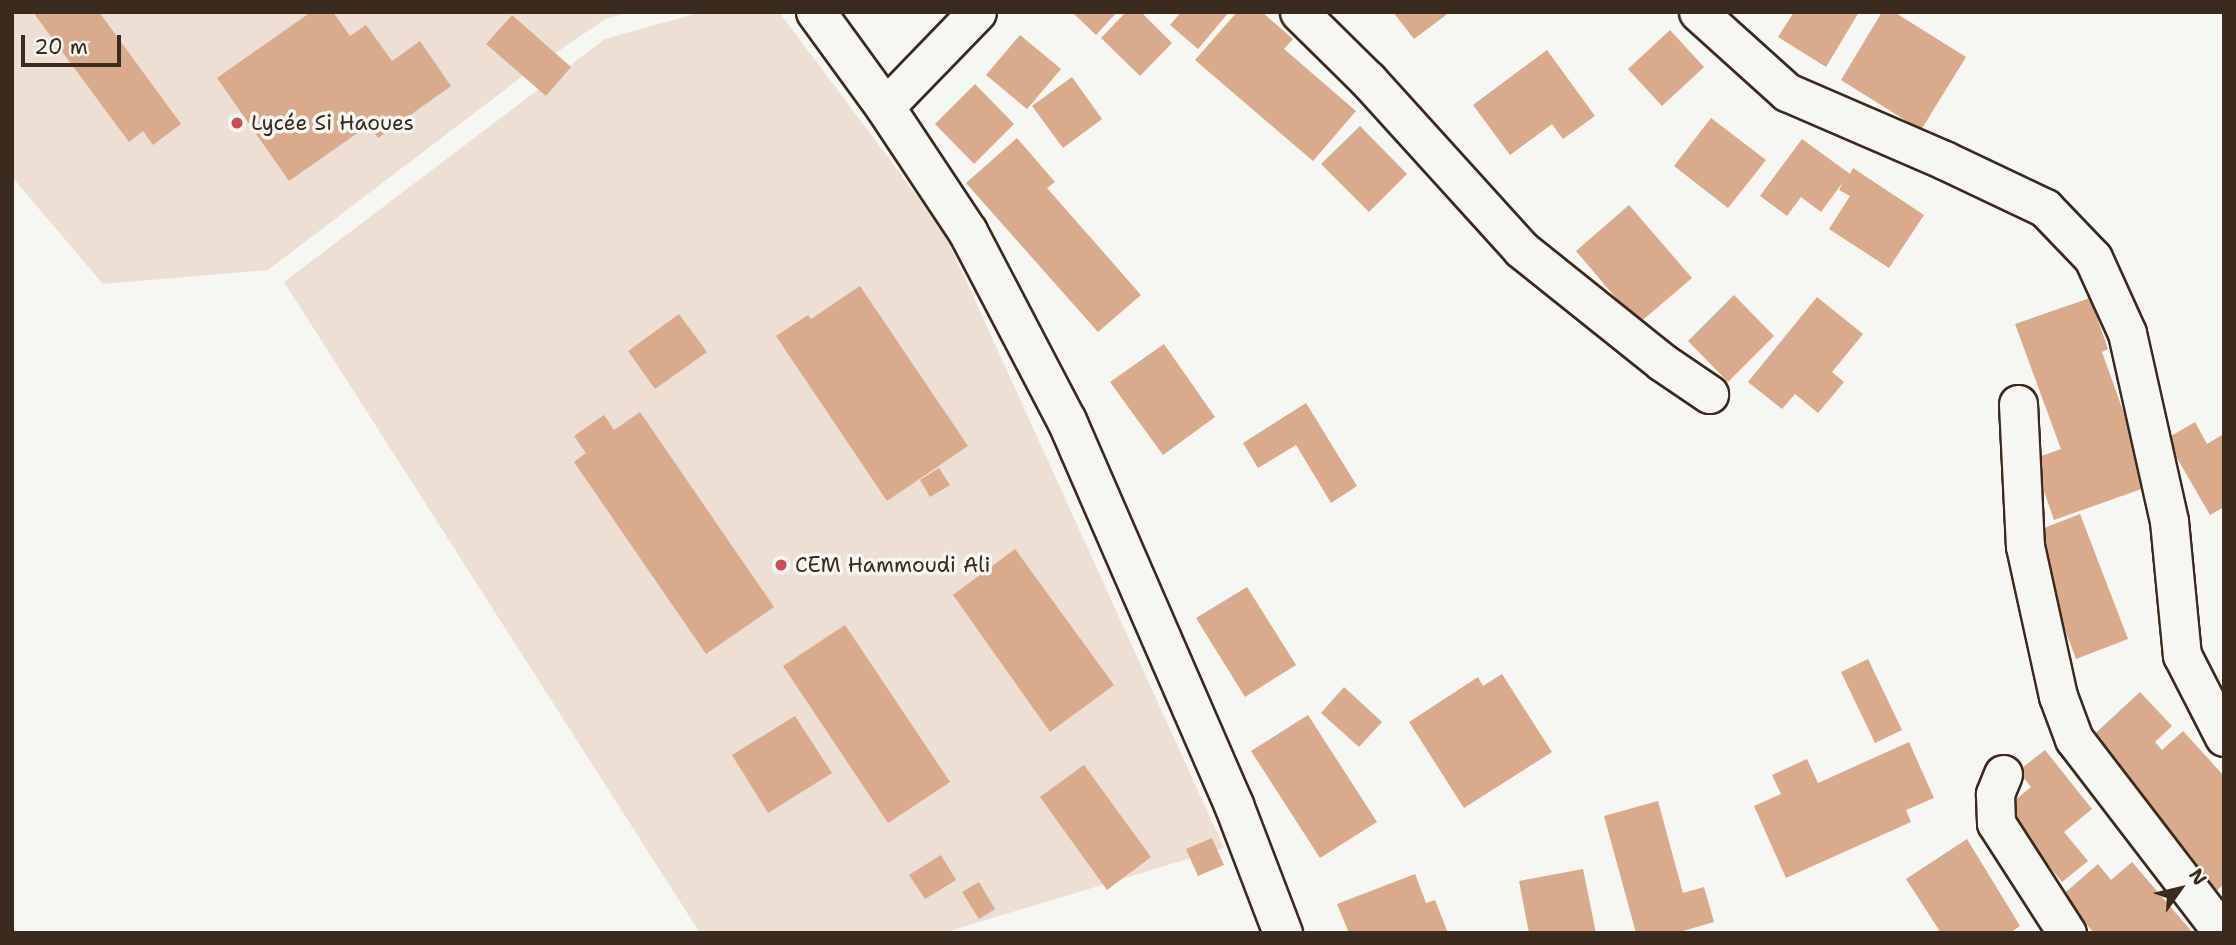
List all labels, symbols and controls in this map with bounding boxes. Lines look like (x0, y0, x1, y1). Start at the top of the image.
scale bar (24, 21, 124, 65)
text: 20 m (34, 33, 88, 61)
place label: Lycée Si Haoues (251, 110, 414, 136)
marker: Lycée Si Haoues (229, 115, 245, 131)
place label: CEM Hammoudi Ali (795, 552, 990, 578)
marker: CEM Hammoudi Ali (773, 557, 789, 573)
north arrow (2145, 854, 2215, 924)
text: N (2183, 864, 2212, 890)

